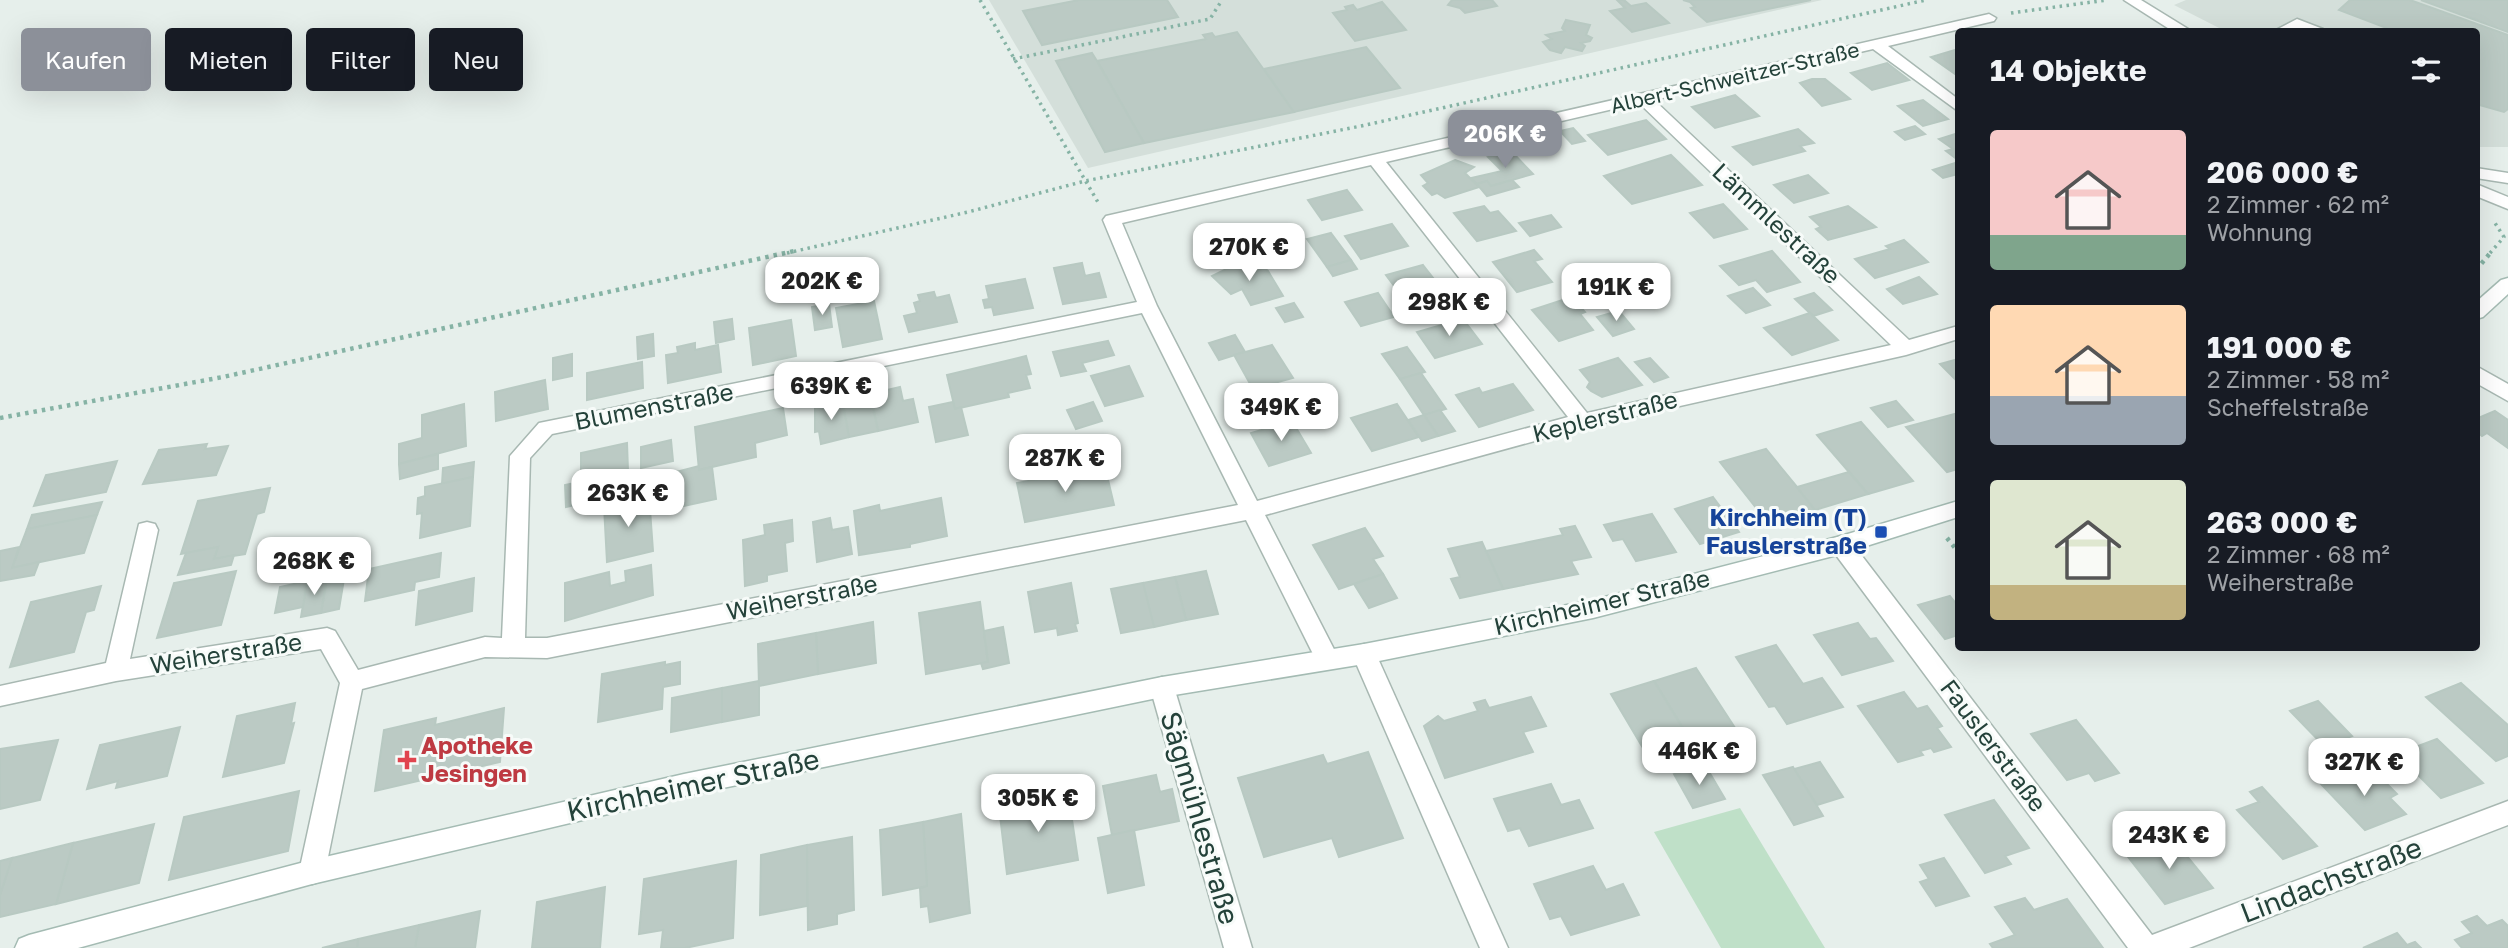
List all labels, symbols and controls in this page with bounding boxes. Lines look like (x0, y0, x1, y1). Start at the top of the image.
chip: Kaufen (21, 28, 151, 91)
chip: Mieten (165, 28, 292, 91)
chip: Filter (306, 28, 415, 91)
chip: Neu (429, 28, 523, 91)
street label: Albert-Schweitzer-Straße (1608, 36, 1862, 118)
icon: filters (2407, 51, 2445, 89)
text: 14 Objekte (1990, 52, 2147, 88)
pin: 206K € (1448, 110, 1562, 170)
text: 206K € (1464, 119, 1546, 147)
text: 206 000 € (2207, 154, 2359, 190)
street label: Lämmlestraße (1707, 156, 1847, 289)
icon: home (2046, 158, 2130, 242)
text: 2 Zimmer · 62 m² (2207, 190, 2389, 218)
text: Wohnung (2207, 218, 2312, 246)
pin: 270K € (1192, 224, 1306, 283)
text: 270K € (1209, 232, 1289, 260)
pin: 202K € (765, 258, 879, 317)
pin: 191K € (1559, 264, 1673, 323)
text: 202K € (781, 266, 863, 294)
text: 191K € (1578, 272, 1654, 300)
pin: 298K € (1392, 278, 1506, 338)
text: 298K € (1408, 287, 1490, 315)
text: 191 000 € (2207, 329, 2352, 365)
icon: home (2046, 333, 2130, 417)
pin: 639K € (774, 362, 888, 422)
text: 2 Zimmer · 58 m² (2207, 365, 2389, 393)
text: 639K € (790, 371, 872, 399)
street label: Blumenstraße (572, 376, 736, 435)
pin: 349K € (1224, 384, 1338, 443)
street label: Keplerstraße (1529, 384, 1680, 448)
text: 349K € (1240, 392, 1322, 420)
text: Scheffelstraße (2207, 393, 2369, 421)
pin: 287K € (1008, 434, 1122, 494)
text: 287K € (1025, 443, 1105, 471)
pin: 263K € (571, 470, 685, 529)
text: 263K € (587, 478, 669, 506)
place label: Kirchheim (T) Fauslerstraße (1706, 502, 1867, 559)
text: 263 000 € (2207, 504, 2357, 540)
icon: home (2046, 508, 2130, 592)
marker: Kirchheim (T) Fauslerstraße (1873, 524, 1889, 540)
pin: 268K € (257, 538, 371, 597)
text: 2 Zimmer · 68 m² (2207, 540, 2390, 568)
text: 268K € (273, 546, 355, 574)
street label: Kirchheimer Straße (1491, 563, 1712, 640)
street label: Weiherstraße (724, 568, 880, 625)
text: Weiherstraße (2207, 568, 2354, 596)
street label: Weiherstraße (148, 626, 304, 679)
street label: Fauslerstraße (1935, 673, 2053, 817)
street label: Sägmühlestraße (1154, 708, 1247, 928)
pin: 446K € (1642, 728, 1756, 787)
place label: Apotheke Jesingen (421, 730, 533, 787)
text: 446K € (1658, 736, 1740, 764)
pin: 327K € (2307, 738, 2421, 798)
street label: Kirchheimer Straße (564, 742, 822, 827)
text: 327K € (2324, 747, 2404, 775)
marker: Apotheke Jesingen (399, 752, 415, 768)
pin: 305K € (981, 774, 1095, 834)
text: 305K € (997, 783, 1079, 811)
pin: 243K € (2112, 812, 2226, 871)
text: 243K € (2128, 820, 2210, 848)
street label: Lindachstraße (2236, 830, 2426, 929)

